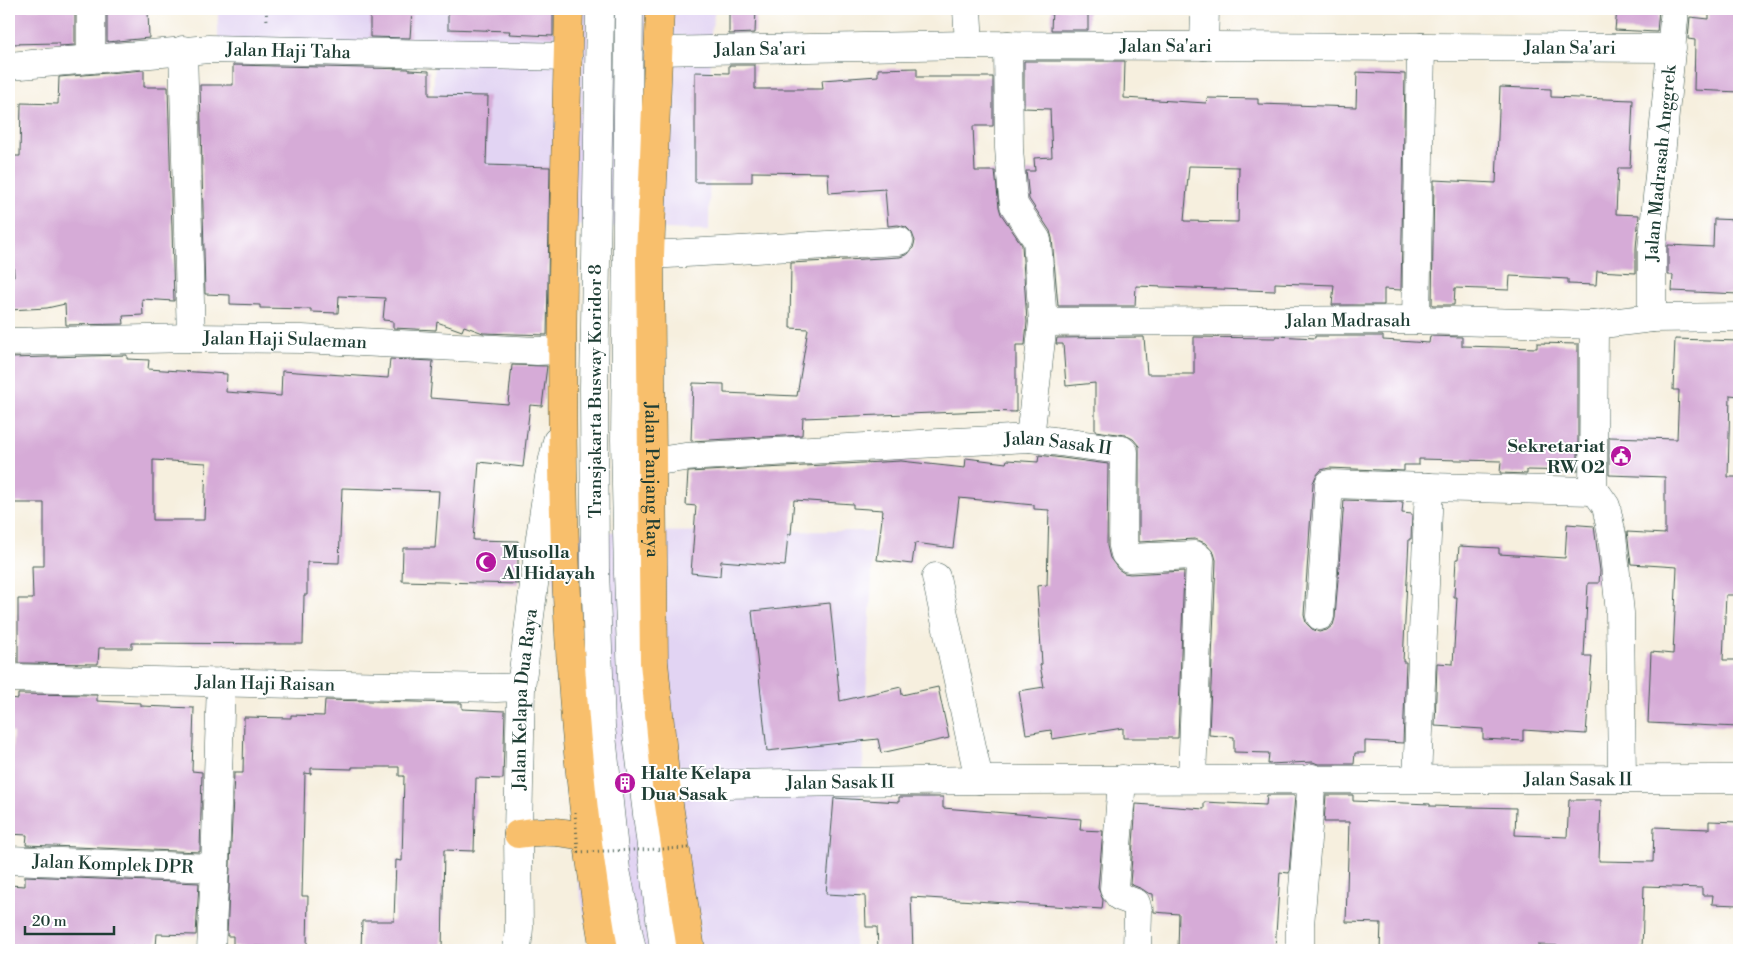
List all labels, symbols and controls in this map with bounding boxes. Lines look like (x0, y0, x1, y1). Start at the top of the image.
street label: Jalan Sa'ari (1119, 34, 1212, 58)
street label: Jalan Sa'ari (1523, 36, 1616, 59)
street label: Jalan Sa'ari (713, 37, 806, 61)
street label: Jalan Haji Taha (224, 38, 352, 64)
street label: Jalan Madrasah Anggrek (1641, 62, 1681, 263)
street label: Transjakarta Busway Koridor 8 (584, 264, 607, 518)
street label: Jalan Madrasah (1284, 309, 1411, 332)
street label: Jalan Haji Sulaeman (202, 327, 368, 354)
street label: Jalan Panjang Raya (640, 401, 664, 558)
street label: Jalan Sasak II (1002, 426, 1114, 460)
place label: Sekretariat RW 02 (1507, 435, 1606, 479)
public building icon: Sekretariat RW 02 (1609, 444, 1633, 468)
place label: Musolla Al Hidayah (501, 541, 595, 585)
mosque icon: Musolla Al Hidayah (474, 550, 498, 574)
street label: Jalan Kelapa Dua Raya (507, 606, 542, 791)
street label: Jalan Haji Raisan (194, 670, 336, 696)
place label: Halte Kelapa Dua Sasak (641, 762, 752, 806)
street label: Jalan Sasak II (1523, 768, 1633, 791)
street label: Jalan Sasak II (784, 770, 895, 795)
building icon: Halte Kelapa Dua Sasak (613, 771, 637, 795)
street label: Jalan Komplek DPR (31, 849, 194, 879)
scale bar (25, 904, 114, 936)
text: 20 m (32, 912, 67, 931)

